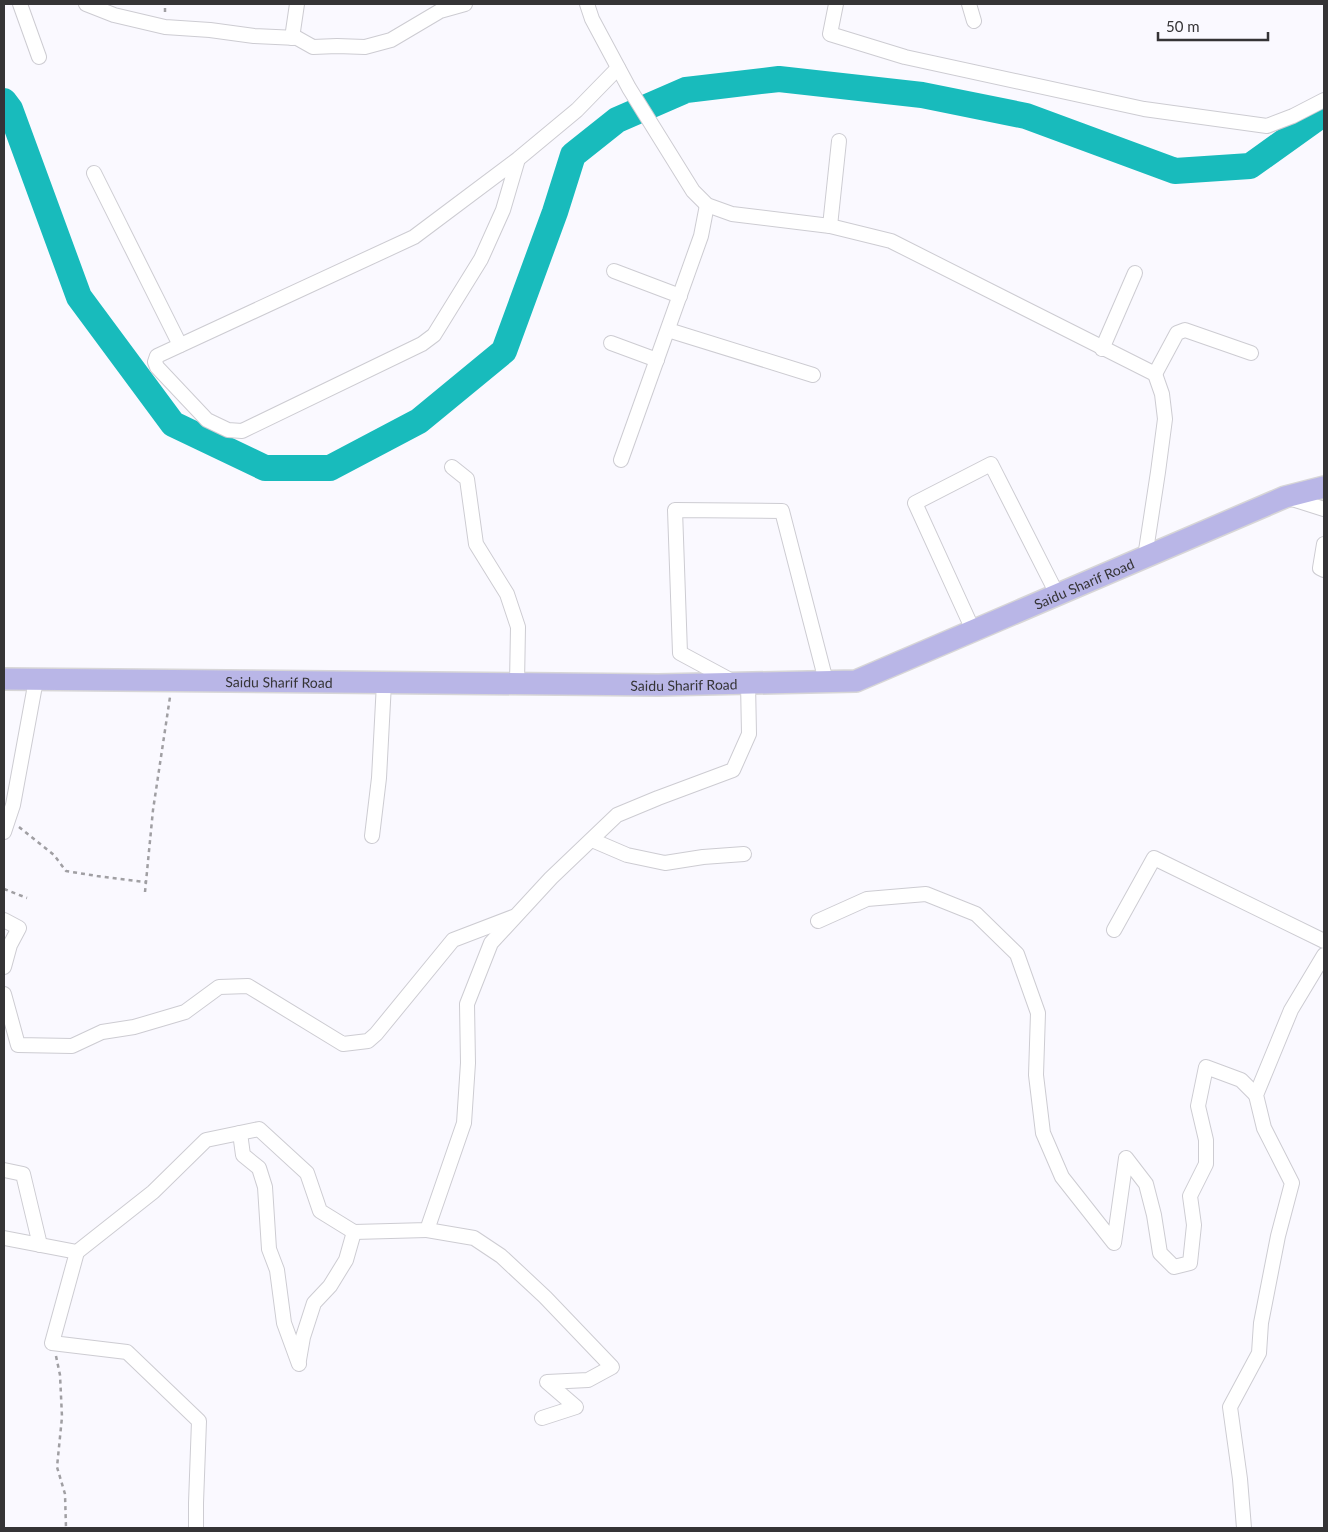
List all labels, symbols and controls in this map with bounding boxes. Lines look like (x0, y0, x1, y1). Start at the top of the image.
scale bar (1158, 10, 1268, 42)
text: 50 m (1166, 17, 1200, 35)
street label: Saidu Sharif Road (1031, 554, 1136, 612)
street label: Saidu Sharif Road (225, 673, 333, 691)
street label: Saidu Sharif Road (630, 675, 738, 694)

